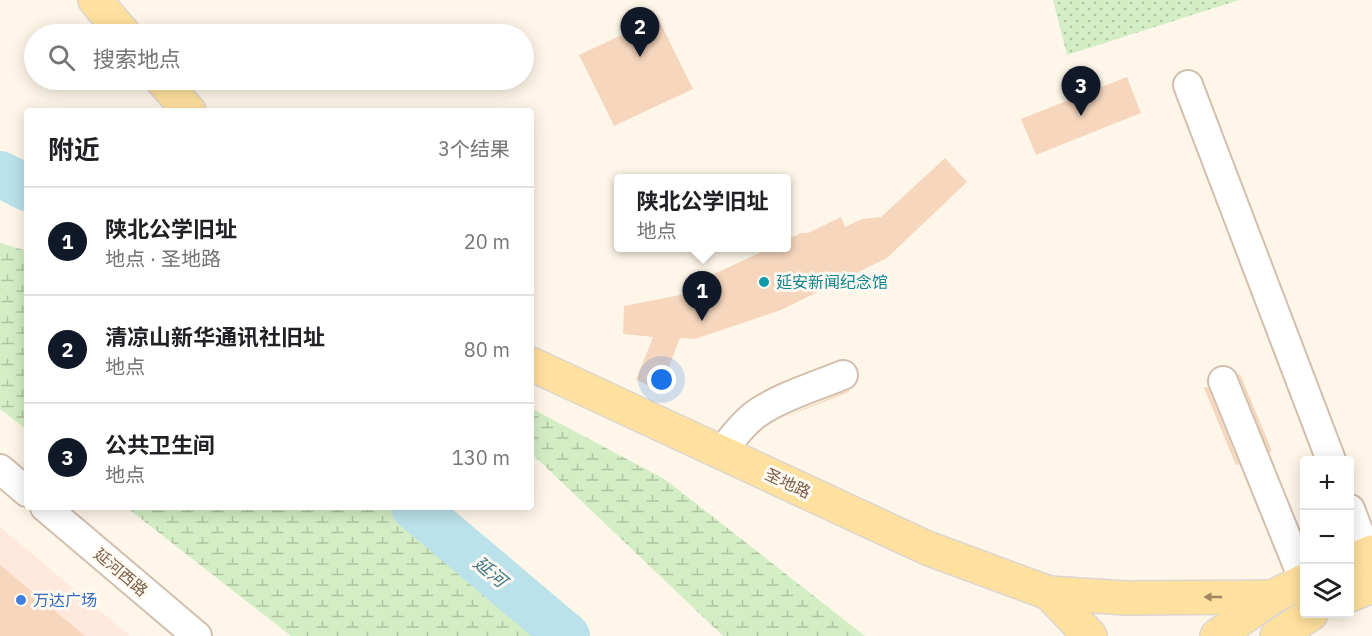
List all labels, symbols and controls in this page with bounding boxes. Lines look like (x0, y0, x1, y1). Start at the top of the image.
pin: 2 (620, 8, 660, 57)
search box (24, 24, 534, 90)
icon: search (45, 41, 78, 74)
text: 搜索地点 (93, 44, 181, 73)
pin: 3 (1062, 66, 1100, 116)
text: 附近 (48, 132, 100, 166)
text: 3个结果 (438, 135, 510, 162)
popup (614, 174, 791, 252)
text: 陕北公学旧址 (636, 186, 769, 215)
text: 陕北公学旧址 (105, 214, 237, 243)
text: 地点 (636, 217, 676, 244)
text: 1 (62, 228, 74, 255)
text: 20 m (464, 228, 510, 255)
text: 地点 · 圣地路 (105, 245, 221, 272)
pin: 1 (682, 272, 722, 321)
place label: 延安新闻纪念馆 (776, 272, 888, 292)
marker: 延安新闻纪念馆 (757, 275, 771, 289)
text: 清凉山新华通讯社旧址 (105, 322, 325, 351)
text: 2 (62, 336, 74, 363)
text: 80 m (464, 336, 510, 363)
text: 地点 (105, 353, 145, 380)
your location (647, 365, 676, 394)
text: 公共卫生间 (105, 430, 215, 459)
text: 3 (62, 444, 74, 471)
text: 130 m (452, 444, 510, 471)
map controls (1300, 456, 1354, 618)
button: + (1300, 456, 1354, 510)
text: 地点 (105, 461, 145, 488)
street label: 圣地路 (762, 464, 814, 502)
button: − (1300, 510, 1354, 564)
street label: 延河西路 (90, 544, 152, 600)
water label: 延河 (469, 551, 514, 594)
button: layers (1300, 564, 1354, 618)
place label: 万达广场 (33, 590, 97, 610)
one-way arrow (1204, 592, 1223, 602)
marker: 万达广场 (14, 593, 28, 607)

